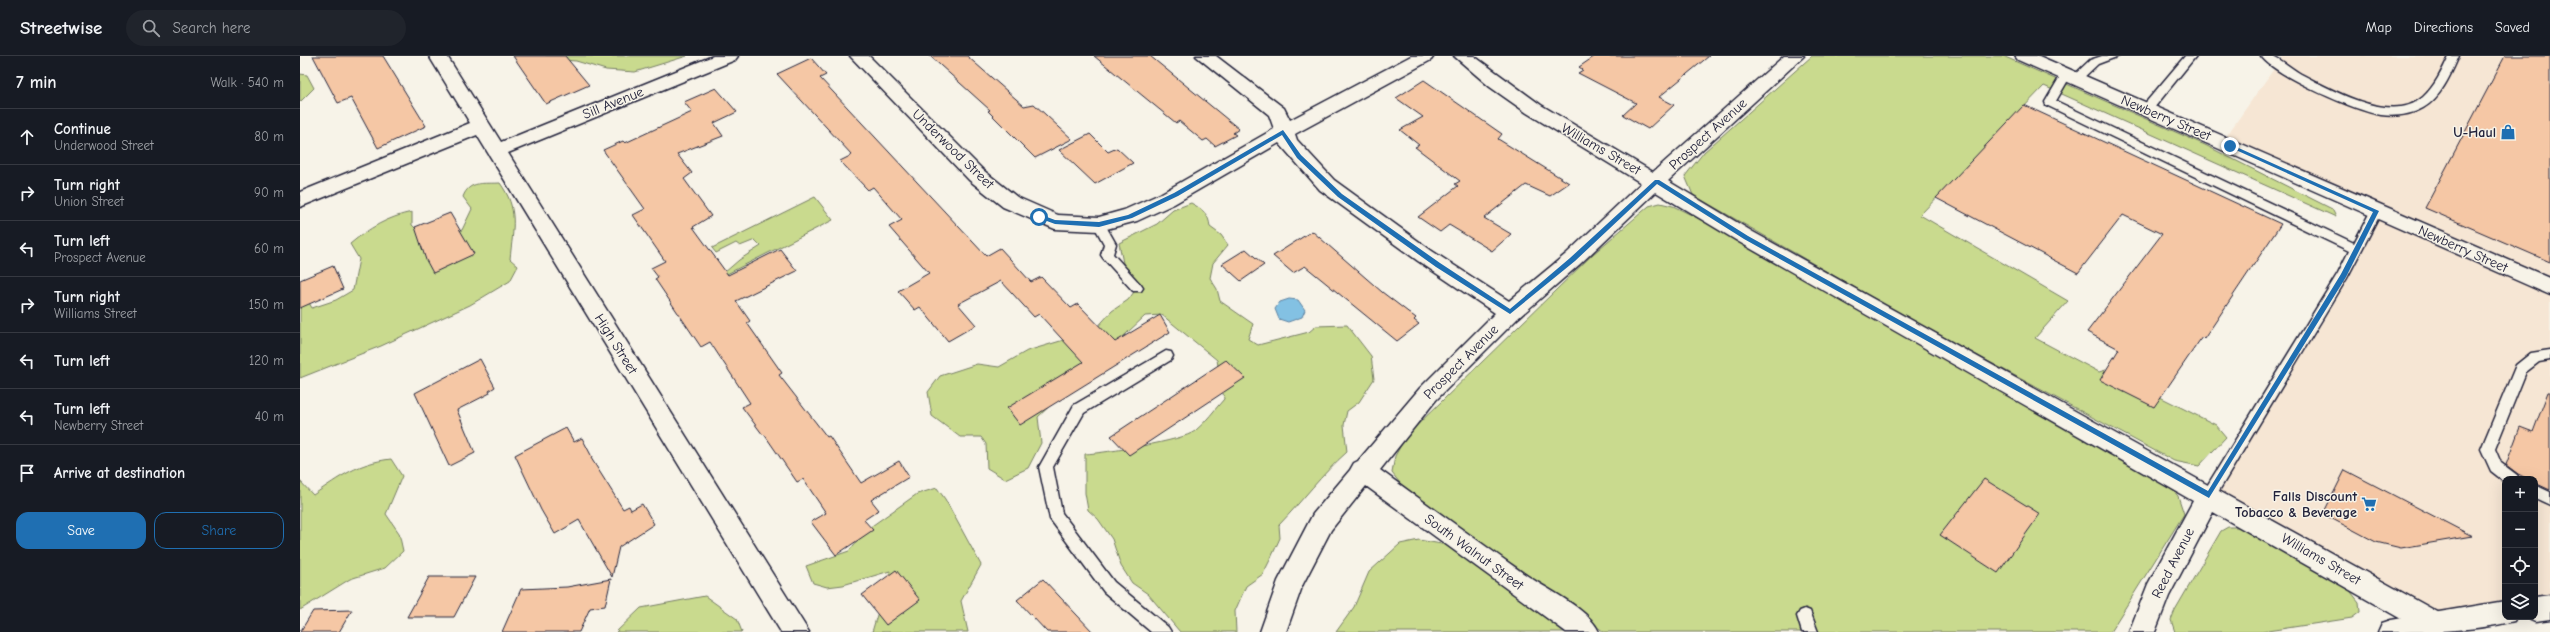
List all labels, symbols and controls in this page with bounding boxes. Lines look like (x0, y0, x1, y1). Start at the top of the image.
search box (126, 10, 406, 46)
text: Streetwise (20, 17, 102, 39)
icon: search (140, 17, 162, 39)
text: Search here (172, 19, 250, 37)
text: Map (2365, 19, 2392, 36)
text: Directions (2414, 19, 2473, 36)
text: Saved (2495, 19, 2530, 36)
text: 7 min (16, 73, 57, 92)
text: Walk · 540 m (210, 75, 284, 90)
street label: Sill Avenue (580, 83, 646, 123)
street label: Newberry Street (2118, 91, 2215, 145)
street label: Prospect Avenue (1666, 95, 1750, 173)
street label: Underwood Street (908, 106, 998, 193)
street label: Williams Street (1558, 119, 1645, 179)
text: Continue (54, 120, 111, 138)
shop icon: U-Haul (2499, 123, 2517, 141)
place label: U-Haul (2453, 124, 2496, 141)
icon: ahead (16, 126, 38, 148)
text: 80 m (254, 129, 284, 144)
route end (2221, 137, 2239, 155)
text: Underwood Street (54, 138, 154, 153)
text: Turn right (54, 176, 120, 194)
icon: right (16, 182, 38, 204)
text: 90 m (254, 185, 284, 200)
text: Union Street (54, 194, 124, 209)
route start (1030, 208, 1048, 226)
street label: Newberry Street (2416, 222, 2511, 277)
text: Turn left (54, 232, 110, 250)
icon: left (16, 238, 38, 260)
text: 60 m (254, 241, 284, 256)
text: Prospect Avenue (54, 250, 146, 265)
text: Turn right (54, 288, 120, 306)
icon: right (16, 294, 38, 316)
text: 150 m (249, 297, 284, 312)
text: Williams Street (54, 306, 137, 321)
street label: High Street (591, 311, 642, 378)
street label: Prospect Avenue (1420, 321, 1502, 403)
icon: left (16, 350, 38, 372)
text: Turn left (54, 352, 110, 370)
text: 120 m (249, 353, 284, 368)
text: Turn left (54, 400, 110, 418)
icon: left (16, 406, 38, 428)
text: 40 m (255, 409, 284, 424)
text: Newberry Street (54, 418, 143, 433)
icon: arrive (16, 462, 38, 484)
text: Arrive at destination (54, 464, 185, 482)
map controls (2502, 476, 2538, 620)
button: + (2502, 476, 2538, 512)
place label: Falls Discount Tobacco & Beverage (2235, 488, 2357, 521)
supermarket icon: Falls Discount Tobacco & Beverage (2360, 495, 2378, 513)
street label: South Walnut Street (1421, 510, 1528, 594)
button: Save (16, 512, 146, 549)
button: Share (154, 512, 284, 549)
button: − (2502, 512, 2538, 548)
street label: Reed Avenue (2148, 525, 2198, 601)
street label: Williams Street (2278, 529, 2365, 589)
button: locate (2502, 548, 2538, 584)
button: layers (2502, 584, 2538, 620)

